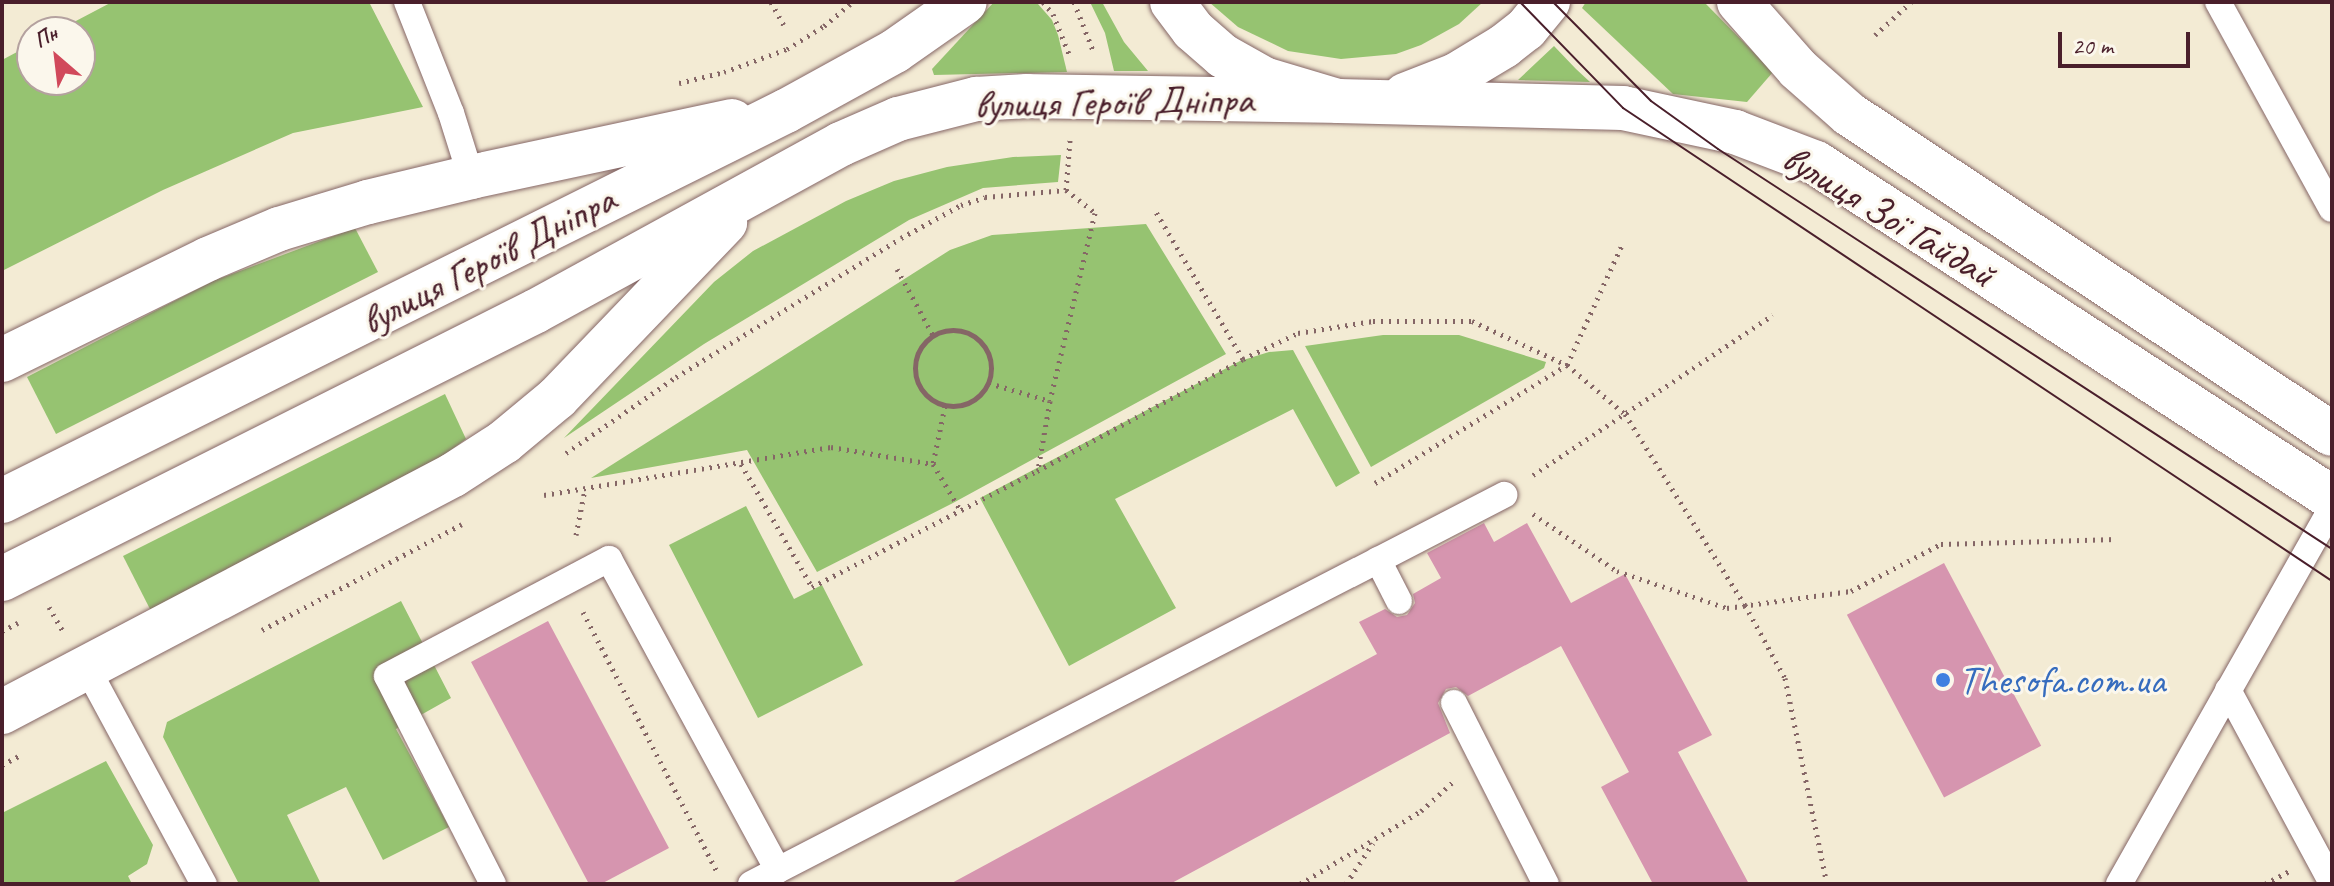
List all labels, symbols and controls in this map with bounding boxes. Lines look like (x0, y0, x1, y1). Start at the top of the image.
north arrow (16, 16, 96, 96)
scale bar (2062, 16, 2194, 66)
text: Пн (29, 19, 62, 54)
text: 20 m (2072, 31, 2113, 61)
street label: вулиця Героїв Дніпра (974, 76, 1254, 128)
street label: вулиця Зої Гайдай (1774, 134, 2004, 298)
street label: вулиця Героїв Дніпра (352, 175, 624, 345)
place label: Thesofa.com.ua (1959, 656, 2165, 704)
marker: Thesofa.com.ua (1934, 671, 1952, 689)

